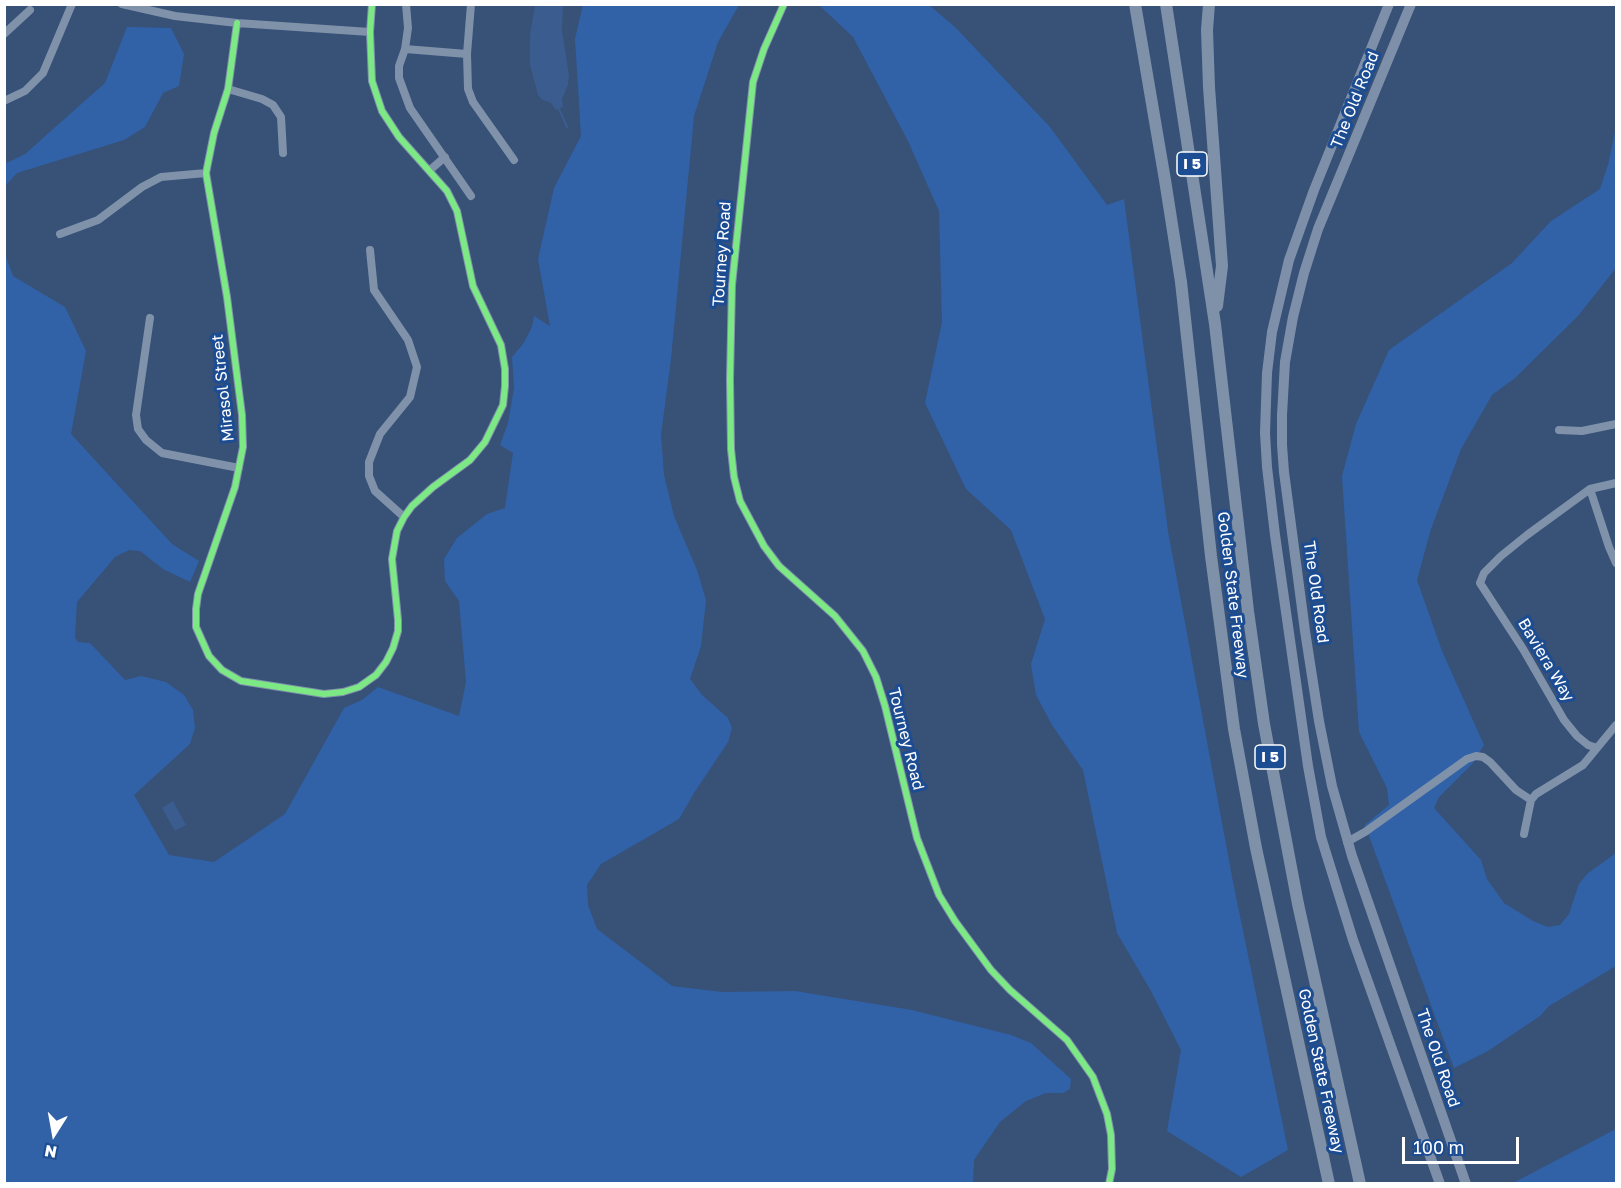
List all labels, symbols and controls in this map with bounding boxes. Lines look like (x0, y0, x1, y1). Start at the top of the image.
street label: The Old Road (1327, 49, 1383, 151)
road number: I 5 (1177, 152, 1207, 176)
street label: Tourney Road (709, 201, 735, 307)
street label: Mirasol Street (208, 333, 238, 443)
street label: Golden State Freeway (1213, 510, 1253, 680)
street label: The Old Road (1299, 540, 1333, 644)
street label: Baviera Way (1514, 615, 1578, 705)
street label: Tourney Road (884, 686, 928, 792)
road number: I 5 (1255, 745, 1285, 769)
street label: Golden State Freeway (1294, 987, 1348, 1155)
street label: The Old Road (1412, 1006, 1464, 1110)
north arrow (24, 1104, 84, 1164)
scale bar (1405, 1125, 1522, 1163)
text: 100 m (1413, 1136, 1464, 1158)
text: N (43, 1141, 58, 1163)

